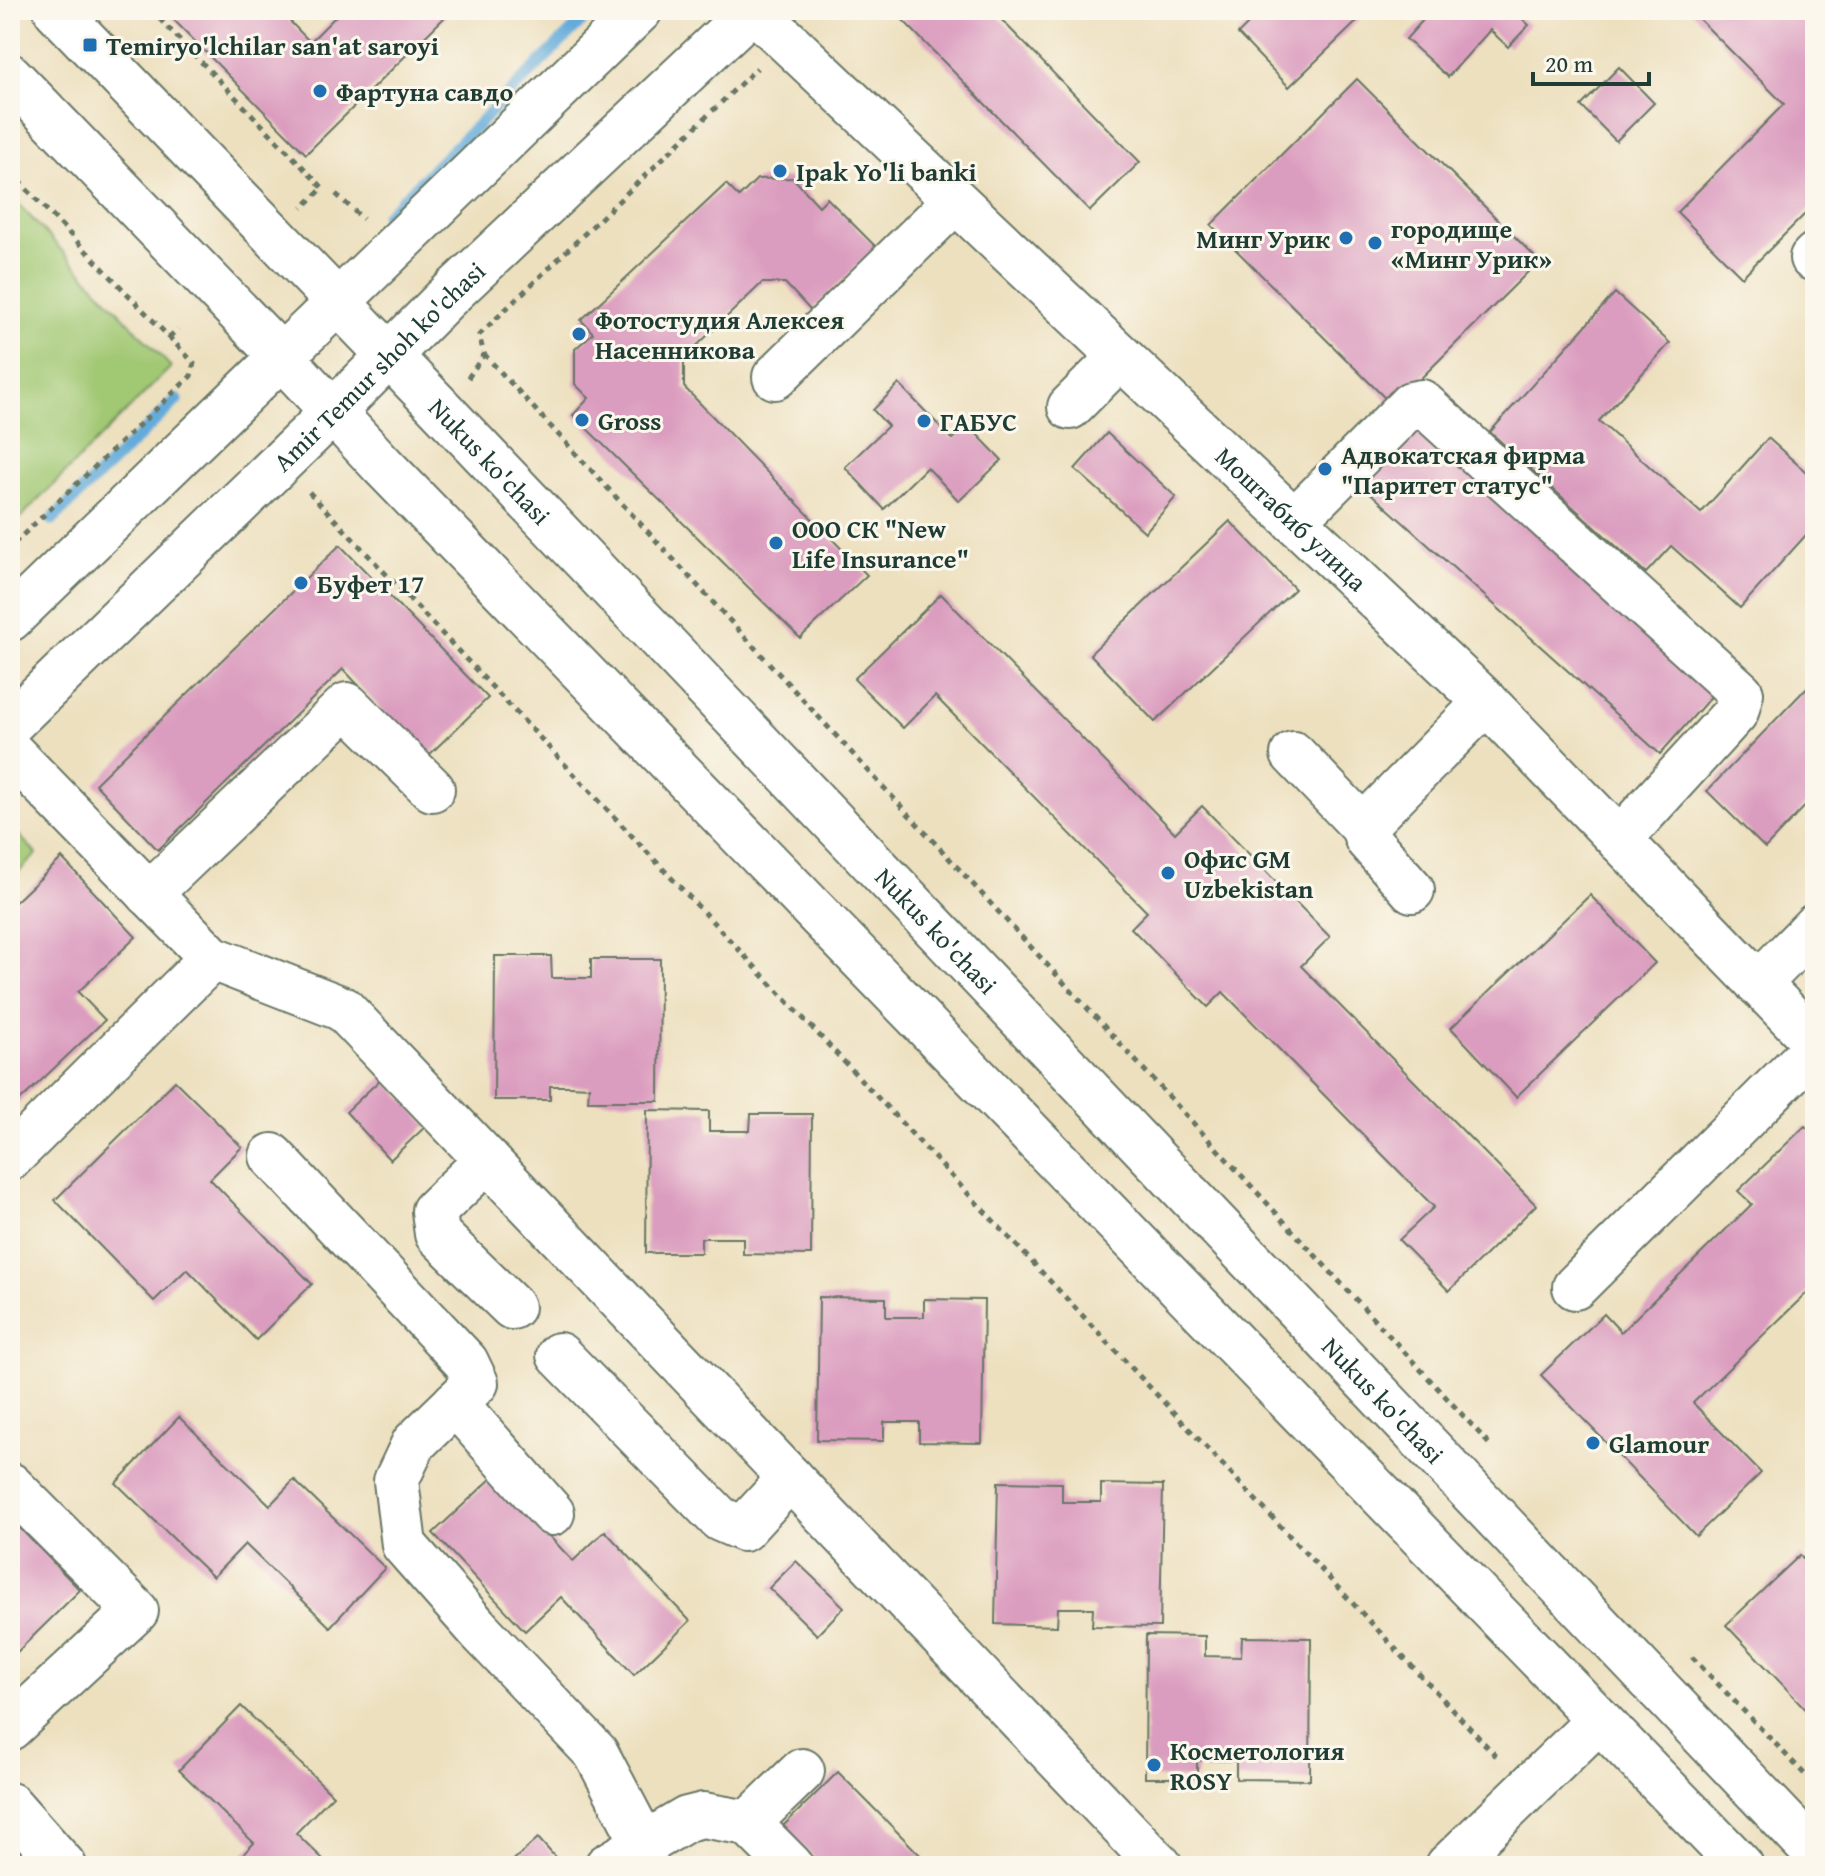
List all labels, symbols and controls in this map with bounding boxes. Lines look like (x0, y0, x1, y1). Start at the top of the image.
place label: Temiryo'lchilar san'at saroyi (106, 26, 439, 65)
marker: Temiryo'lchilar san'at saroyi (81, 36, 99, 54)
scale bar (1533, 36, 1649, 86)
text: 20 m (1545, 46, 1593, 81)
place label: Фартуна савдо (336, 72, 513, 111)
marker: Фартуна савдо (311, 82, 329, 100)
place label: Ipak Yo'li banki (796, 152, 977, 191)
marker: Ipak Yo'li banki (771, 162, 789, 180)
place label: городище «Минг Урик» (1391, 209, 1552, 278)
place label: Минг Урик (1196, 219, 1330, 258)
marker: Минг Урик (1337, 229, 1355, 247)
marker: городище «Минг Урик» (1366, 234, 1384, 252)
street label: Amir Temur shoh ko'chasi (264, 252, 494, 480)
place label: Фотостудия Алексея Насенникова (595, 300, 844, 369)
marker: Фотостудия Алексея Насенникова (570, 325, 588, 343)
street label: Nukus ko'chasi (420, 388, 560, 533)
place label: Gross (598, 401, 662, 440)
place label: ГАБУС (940, 402, 1017, 441)
marker: Gross (573, 411, 591, 429)
marker: ГАБУС (915, 412, 933, 430)
place label: Адвокатская фирма "Паритет статус" (1341, 435, 1586, 504)
street label: Моштабиб улица (1207, 437, 1377, 600)
marker: Адвокатская фирма "Паритет статус" (1316, 460, 1334, 478)
place label: ООО СК "New Life Insurance" (792, 509, 969, 578)
marker: ООО СК "New Life Insurance" (767, 534, 785, 552)
place label: Буфет 17 (317, 564, 424, 603)
marker: Буфет 17 (292, 574, 310, 592)
place label: Офис GM Uzbekistan (1184, 839, 1314, 908)
street label: Nukus ko'chasi (867, 858, 1007, 1003)
marker: Офис GM Uzbekistan (1159, 864, 1177, 882)
street label: Nukus ko'chasi (1313, 1327, 1454, 1472)
place label: Glamour (1609, 1424, 1709, 1463)
marker: Glamour (1584, 1434, 1602, 1452)
place label: Косметология ROSY (1170, 1731, 1344, 1800)
marker: Косметология ROSY (1145, 1756, 1163, 1774)

